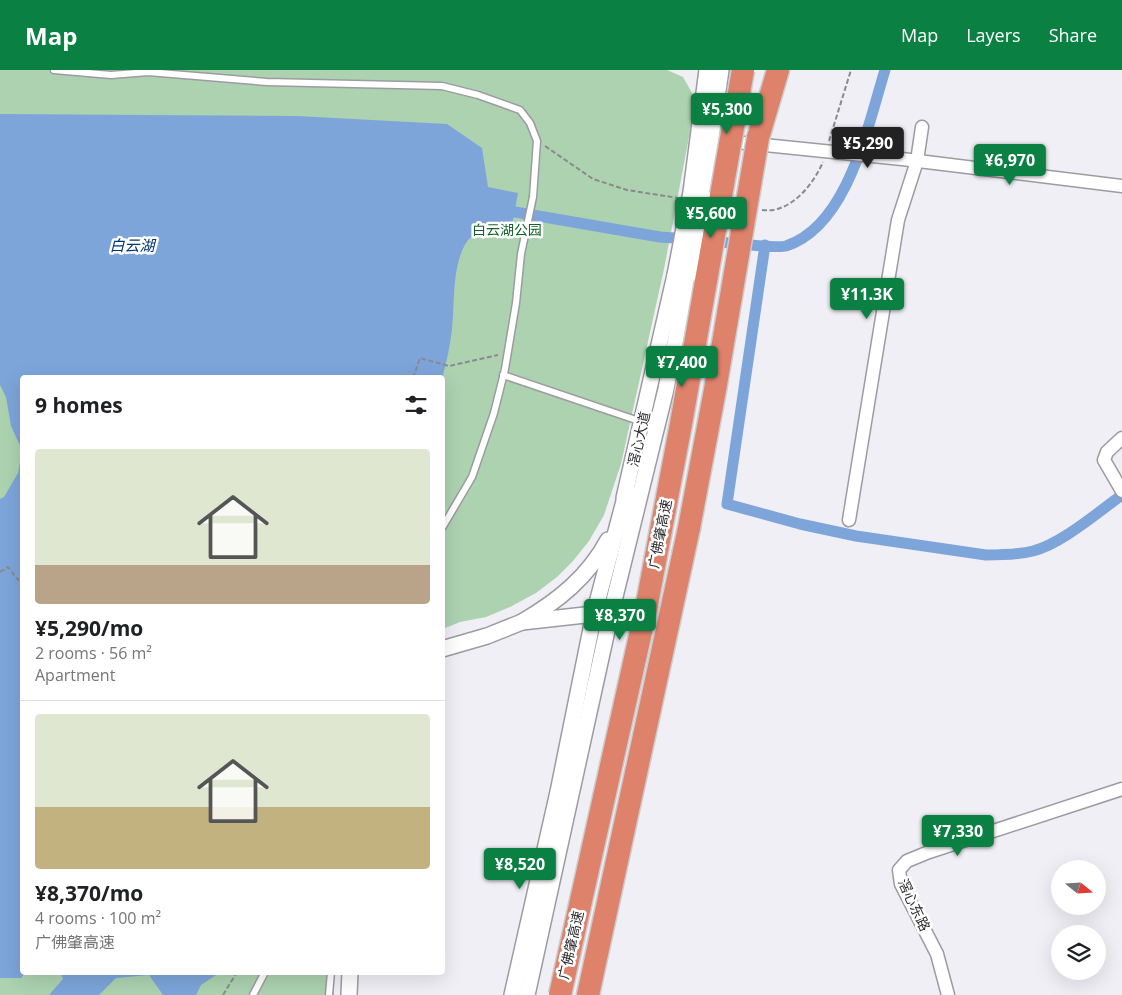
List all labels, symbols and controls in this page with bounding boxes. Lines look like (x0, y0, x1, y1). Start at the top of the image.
text: Map (25, 19, 77, 52)
text: Map (901, 23, 938, 47)
text: Layers (966, 23, 1021, 47)
text: Share (1049, 23, 1097, 47)
pin: ¥5,300 (686, 92, 768, 135)
text: ¥5,300 (702, 98, 752, 120)
pin: ¥5,290 (827, 126, 909, 169)
text: ¥5,290 (843, 132, 893, 154)
pin: ¥6,970 (969, 144, 1051, 186)
text: ¥6,970 (985, 149, 1035, 171)
pin: ¥5,600 (670, 196, 752, 239)
text: ¥5,600 (686, 202, 736, 224)
park label: 白云湖公园 (472, 220, 542, 239)
water label: 白云湖 (109, 235, 156, 255)
pin: ¥11.3K (826, 278, 908, 320)
text: ¥11.3K (841, 283, 893, 305)
pin: ¥7,400 (641, 346, 723, 388)
text: ¥7,400 (657, 351, 707, 373)
text: 9 homes (35, 391, 123, 419)
icon: filters (402, 391, 430, 419)
street label: 滘心大道 (623, 409, 654, 468)
icon: home (188, 482, 278, 572)
street label: 广佛肇高速 (644, 498, 676, 570)
pin: ¥8,370 (579, 598, 661, 641)
text: ¥8,370 (595, 604, 645, 626)
text: ¥5,290/mo (35, 614, 143, 642)
text: 2 rooms · 56 m² (35, 642, 152, 664)
text: Apartment (35, 664, 115, 686)
icon: home (188, 746, 278, 836)
pin: ¥7,330 (917, 814, 999, 857)
text: ¥7,330 (933, 820, 983, 842)
pin: ¥8,520 (479, 848, 561, 890)
text: ¥8,520 (495, 853, 545, 875)
north arrow (1051, 860, 1106, 915)
map controls (1051, 860, 1106, 980)
street label: 滘心东路 (894, 875, 935, 934)
text: ¥8,370/mo (35, 879, 143, 907)
text: 4 rooms · 100 m² (35, 907, 161, 929)
street label: 广佛肇高速 (553, 909, 588, 981)
button: layers (1051, 925, 1106, 980)
text: 广佛肇高速 (35, 931, 115, 953)

